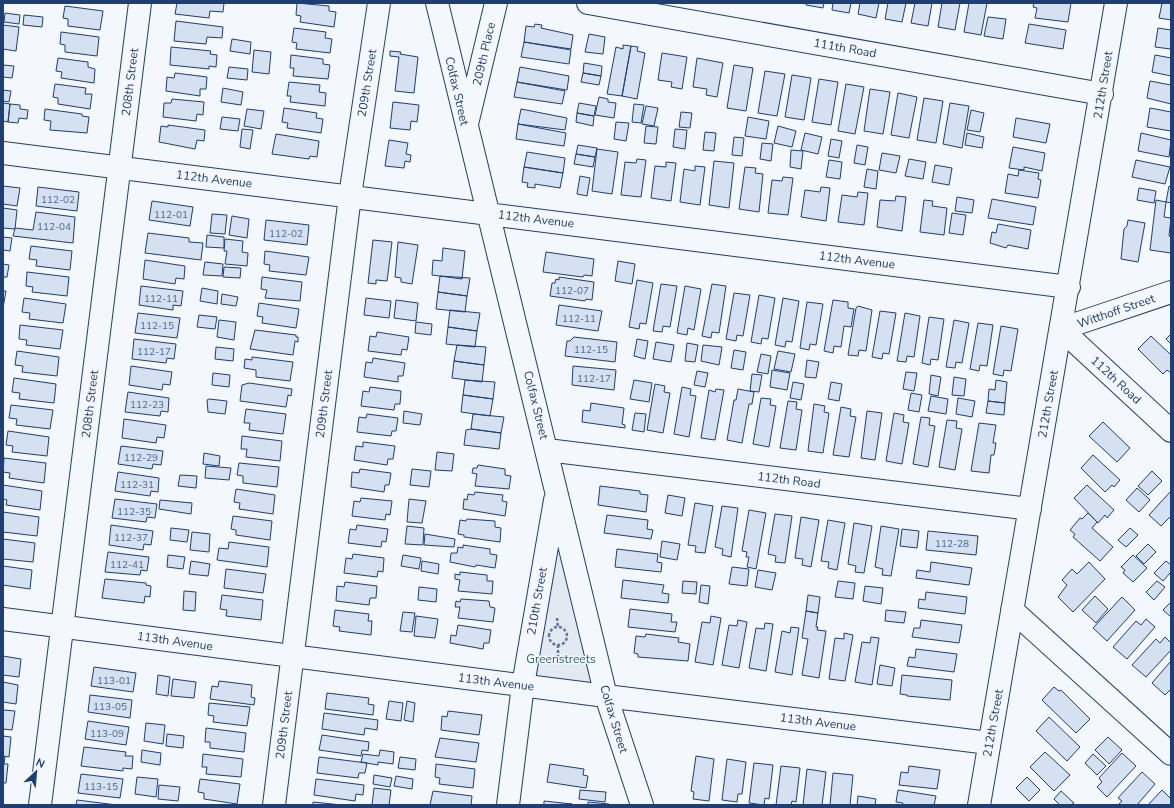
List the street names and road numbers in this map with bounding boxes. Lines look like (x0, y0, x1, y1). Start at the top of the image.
street label: 209th Place (469, 21, 499, 87)
street label: 111th Road (812, 35, 878, 61)
street label: 208th Street (118, 46, 142, 117)
street label: 209th Street (354, 47, 380, 118)
street label: 212th Street (1090, 49, 1116, 120)
street label: Colfax Street (441, 55, 473, 128)
street label: 112th Avenue (175, 166, 253, 192)
street label: 112th Avenue (497, 206, 575, 232)
street label: 112th Avenue (818, 247, 896, 273)
street label: Witthoff Street (1075, 290, 1158, 332)
street label: 112th Road (1087, 352, 1145, 408)
street label: 208th Street (78, 368, 102, 439)
street label: 209th Street (312, 368, 336, 439)
street label: 212th Street (1034, 368, 1062, 439)
street label: Colfax Street (520, 369, 552, 442)
street label: 112th Road (756, 468, 822, 492)
street label: 210th Street (523, 565, 551, 636)
street label: 113th Avenue (136, 628, 214, 654)
street label: 113th Avenue (457, 669, 535, 695)
street label: Colfax Street (596, 683, 632, 756)
street label: 212th Street (979, 687, 1007, 758)
street label: 209th Street (272, 689, 296, 760)
street label: 113th Avenue (779, 709, 857, 735)

